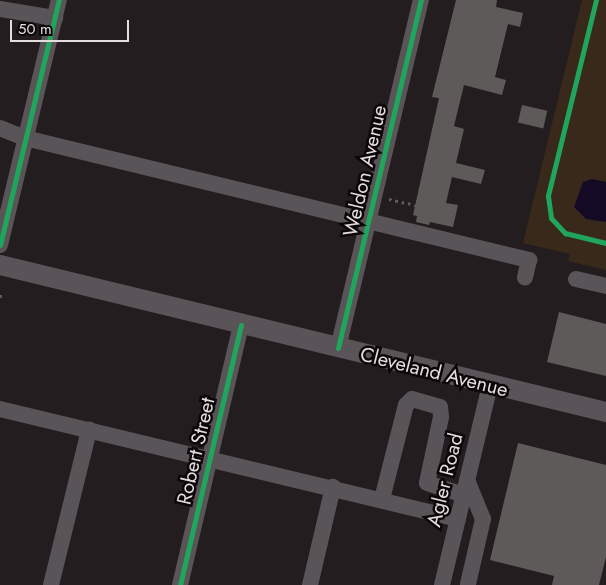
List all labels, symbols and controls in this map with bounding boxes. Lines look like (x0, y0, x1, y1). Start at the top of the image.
scale bar (12, 10, 131, 42)
text: 50 m (18, 18, 52, 40)
street label: Weldon Avenue (338, 103, 392, 239)
street label: Cleveland Avenue (358, 342, 510, 402)
street label: Robert Street (172, 395, 220, 507)
street label: Agler Road (422, 431, 468, 529)

